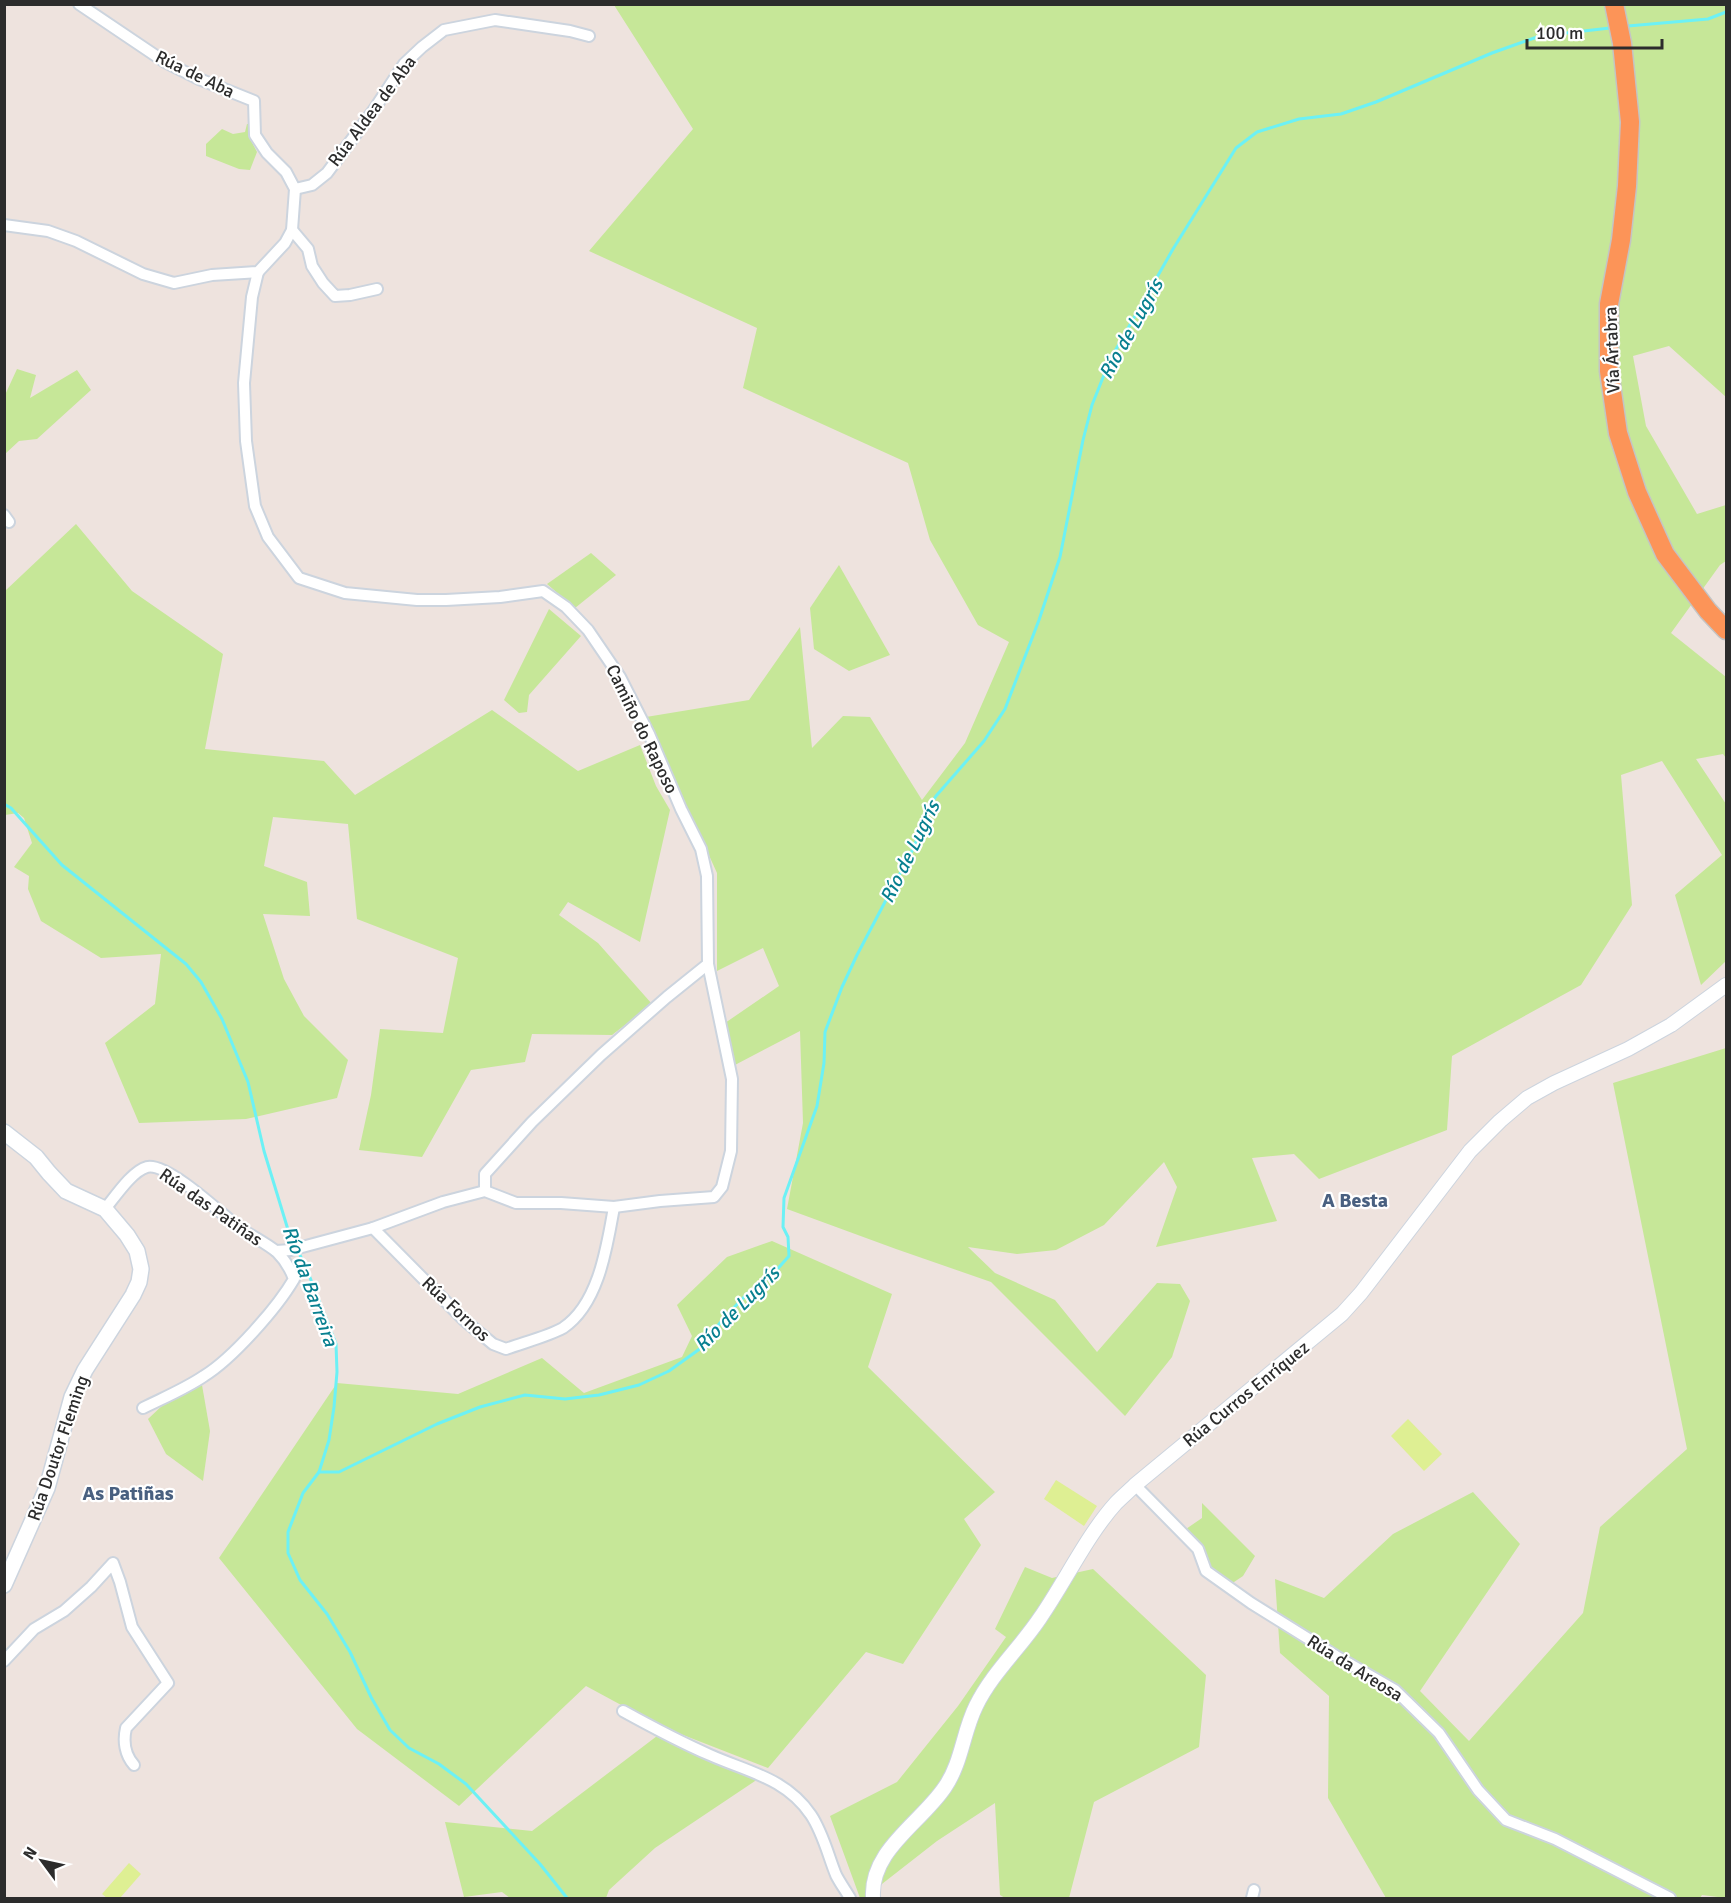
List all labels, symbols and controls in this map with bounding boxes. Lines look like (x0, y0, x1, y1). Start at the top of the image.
scale bar (1527, 12, 1662, 50)
text: 100 m (1536, 22, 1583, 44)
street label: Rúa de Aba (152, 45, 238, 103)
street label: Rúa Aldea de Aba (323, 51, 421, 171)
water label: Río de Lugrís (1093, 273, 1170, 383)
street label: Vía Ártabra (1599, 306, 1625, 394)
street label: Camiño do Raposo (601, 661, 683, 797)
water label: Río de Lugrís (875, 795, 946, 907)
street label: Rúa das Patiñas (155, 1163, 267, 1251)
district label: A Besta (1322, 1188, 1388, 1213)
water label: Río da Barreira (277, 1222, 344, 1351)
water label: Río de Lugrís (689, 1259, 787, 1357)
street label: Rúa Fornos (417, 1272, 495, 1346)
street label: Rúa Curros Enríquez (1178, 1336, 1314, 1452)
street label: Rúa Doutor Fleming (23, 1372, 93, 1524)
district label: As Patiñas (82, 1481, 174, 1506)
street label: Rúa da Areosa (1303, 1630, 1407, 1706)
north arrow (12, 1831, 72, 1891)
text: N (19, 1843, 42, 1863)

